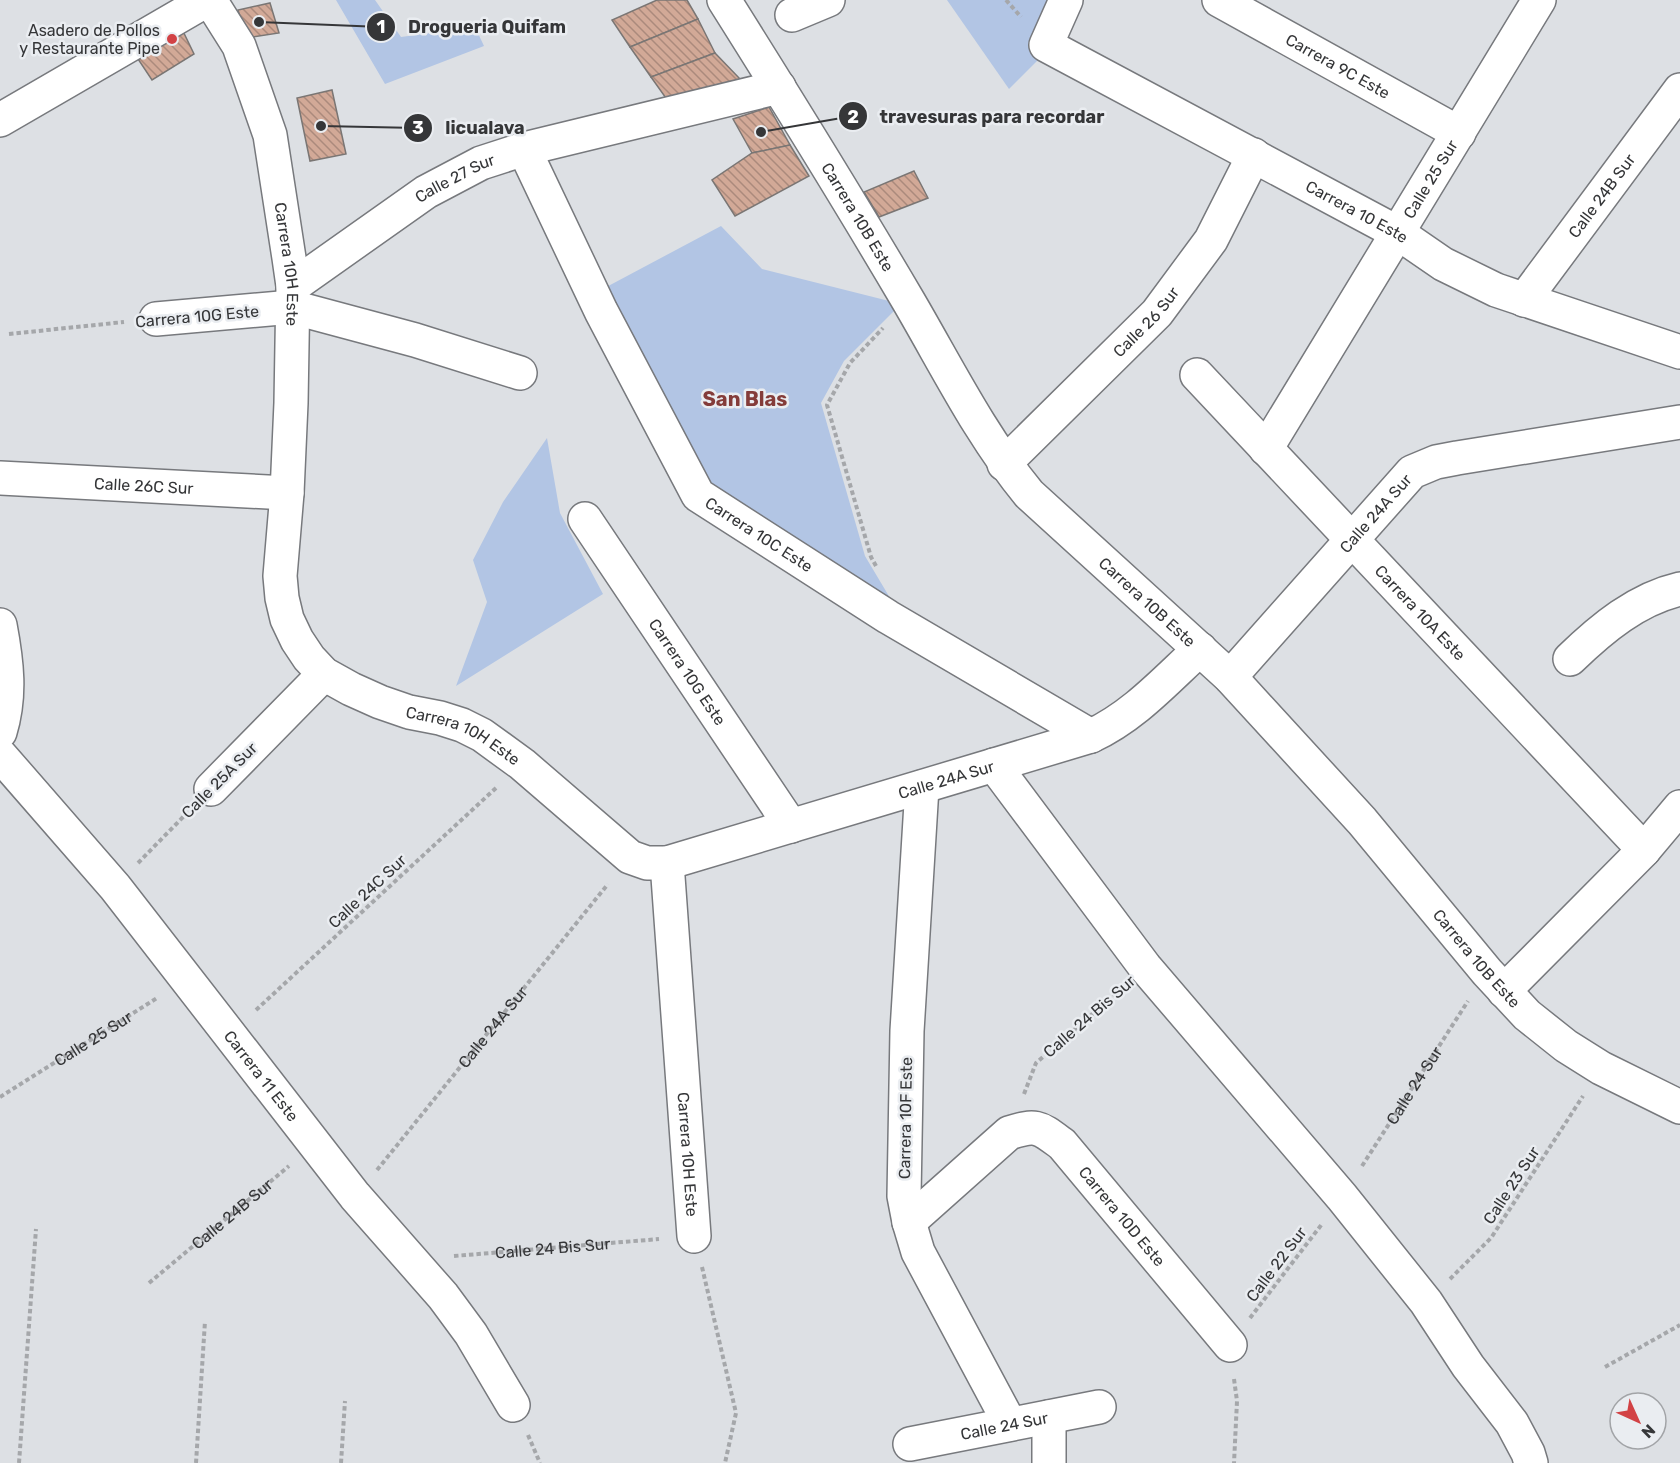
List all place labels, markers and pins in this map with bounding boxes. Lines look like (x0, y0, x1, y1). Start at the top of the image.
callout: Drogueria Quifam (366, 9, 578, 45)
place label: Asadero de Pollos y Restaurante Pipe (19, 21, 160, 58)
marker: Asadero de Pollos y Restaurante Pipe (165, 32, 179, 46)
callout: travesuras para recordar (838, 98, 1117, 134)
callout: licualava (403, 110, 537, 146)

